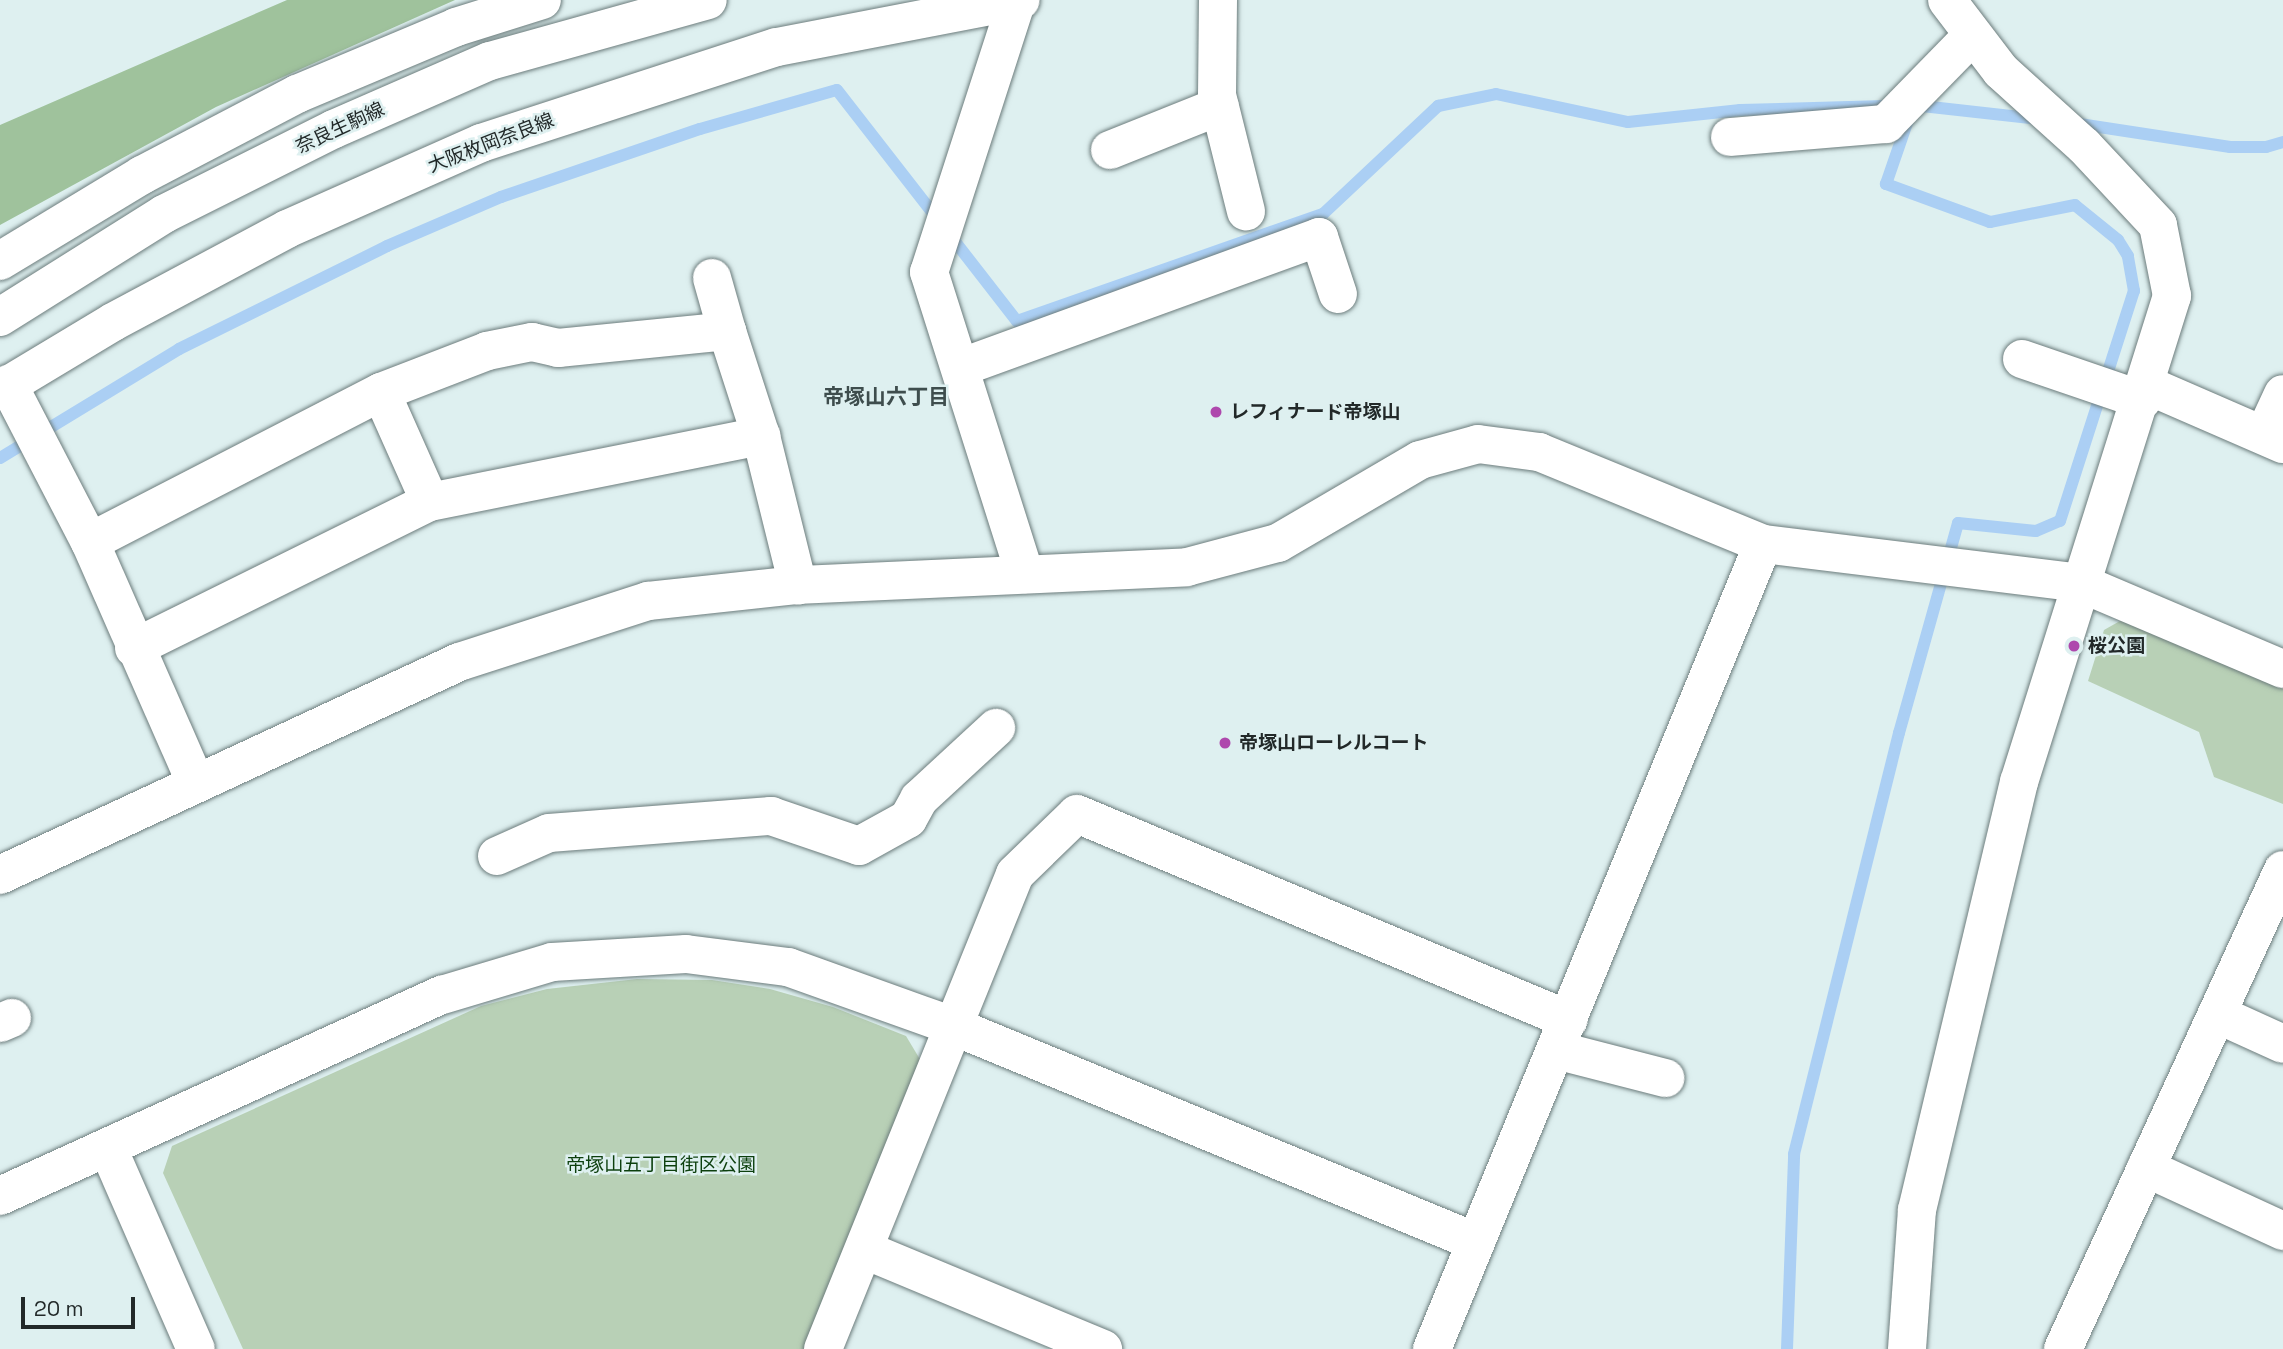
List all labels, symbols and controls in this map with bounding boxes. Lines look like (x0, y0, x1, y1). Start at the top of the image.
street label: 奈良生駒線 (292, 98, 388, 158)
street label: 大阪枚岡奈良線 (425, 109, 557, 177)
district label: 帝塚山六丁目 (823, 384, 949, 410)
place label: レフィナード帝塚山 (1230, 401, 1401, 423)
marker: レフィナード帝塚山 (1208, 404, 1224, 420)
place label: 桜公園 (2088, 635, 2145, 657)
marker: 桜公園 (2066, 638, 2082, 654)
place label: 帝塚山ローレルコート (1239, 732, 1429, 754)
marker: 帝塚山ローレルコート (1217, 735, 1233, 751)
park label: 帝塚山五丁目街区公園 (566, 1154, 756, 1176)
scale bar (24, 1282, 138, 1326)
text: 20 m (34, 1295, 84, 1322)

